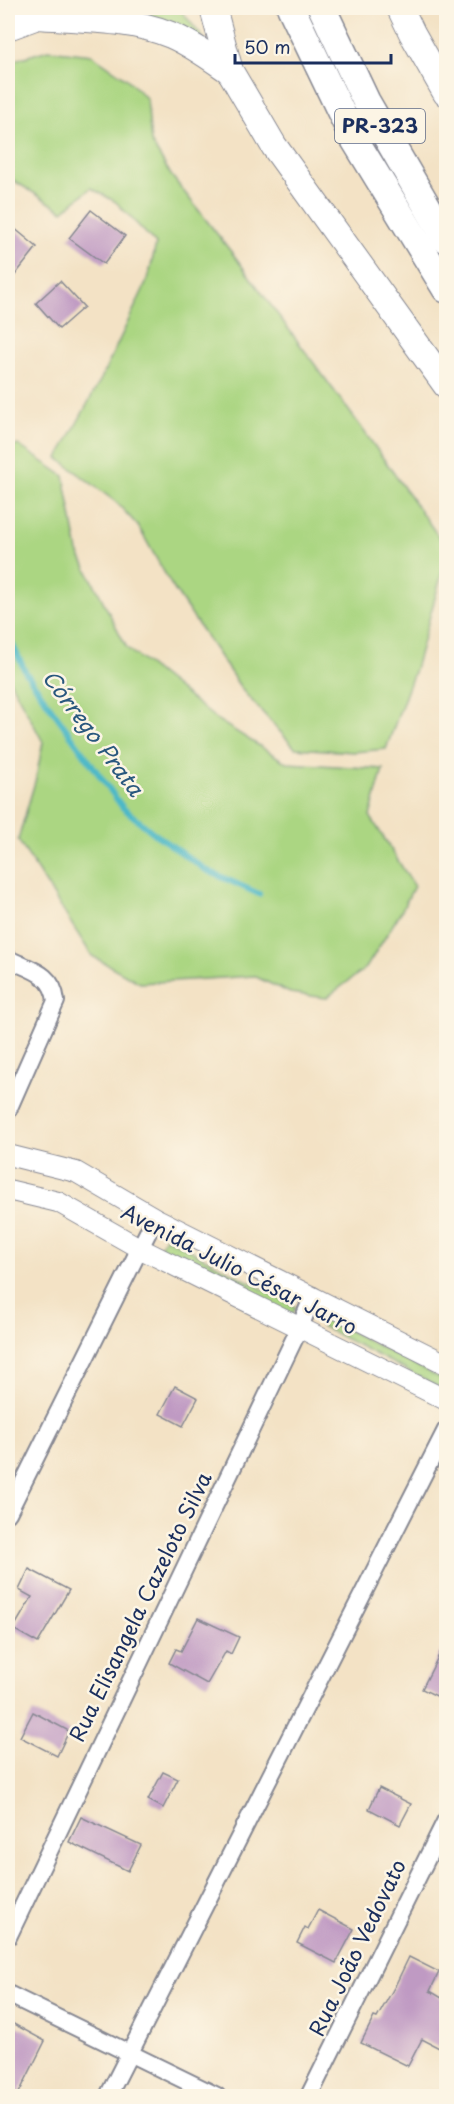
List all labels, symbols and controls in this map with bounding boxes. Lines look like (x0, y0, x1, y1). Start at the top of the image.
scale bar (235, 27, 391, 65)
text: 50 m (244, 33, 291, 60)
road number: PR-323 (335, 109, 425, 143)
water label: Córrego Prata (36, 662, 153, 803)
street label: Avenida Julio César Jarro (116, 1195, 363, 1342)
street label: Rua Elisangela Cazeloto Silva (60, 1466, 219, 1747)
street label: Rua João Vedovato (299, 1853, 413, 2041)

